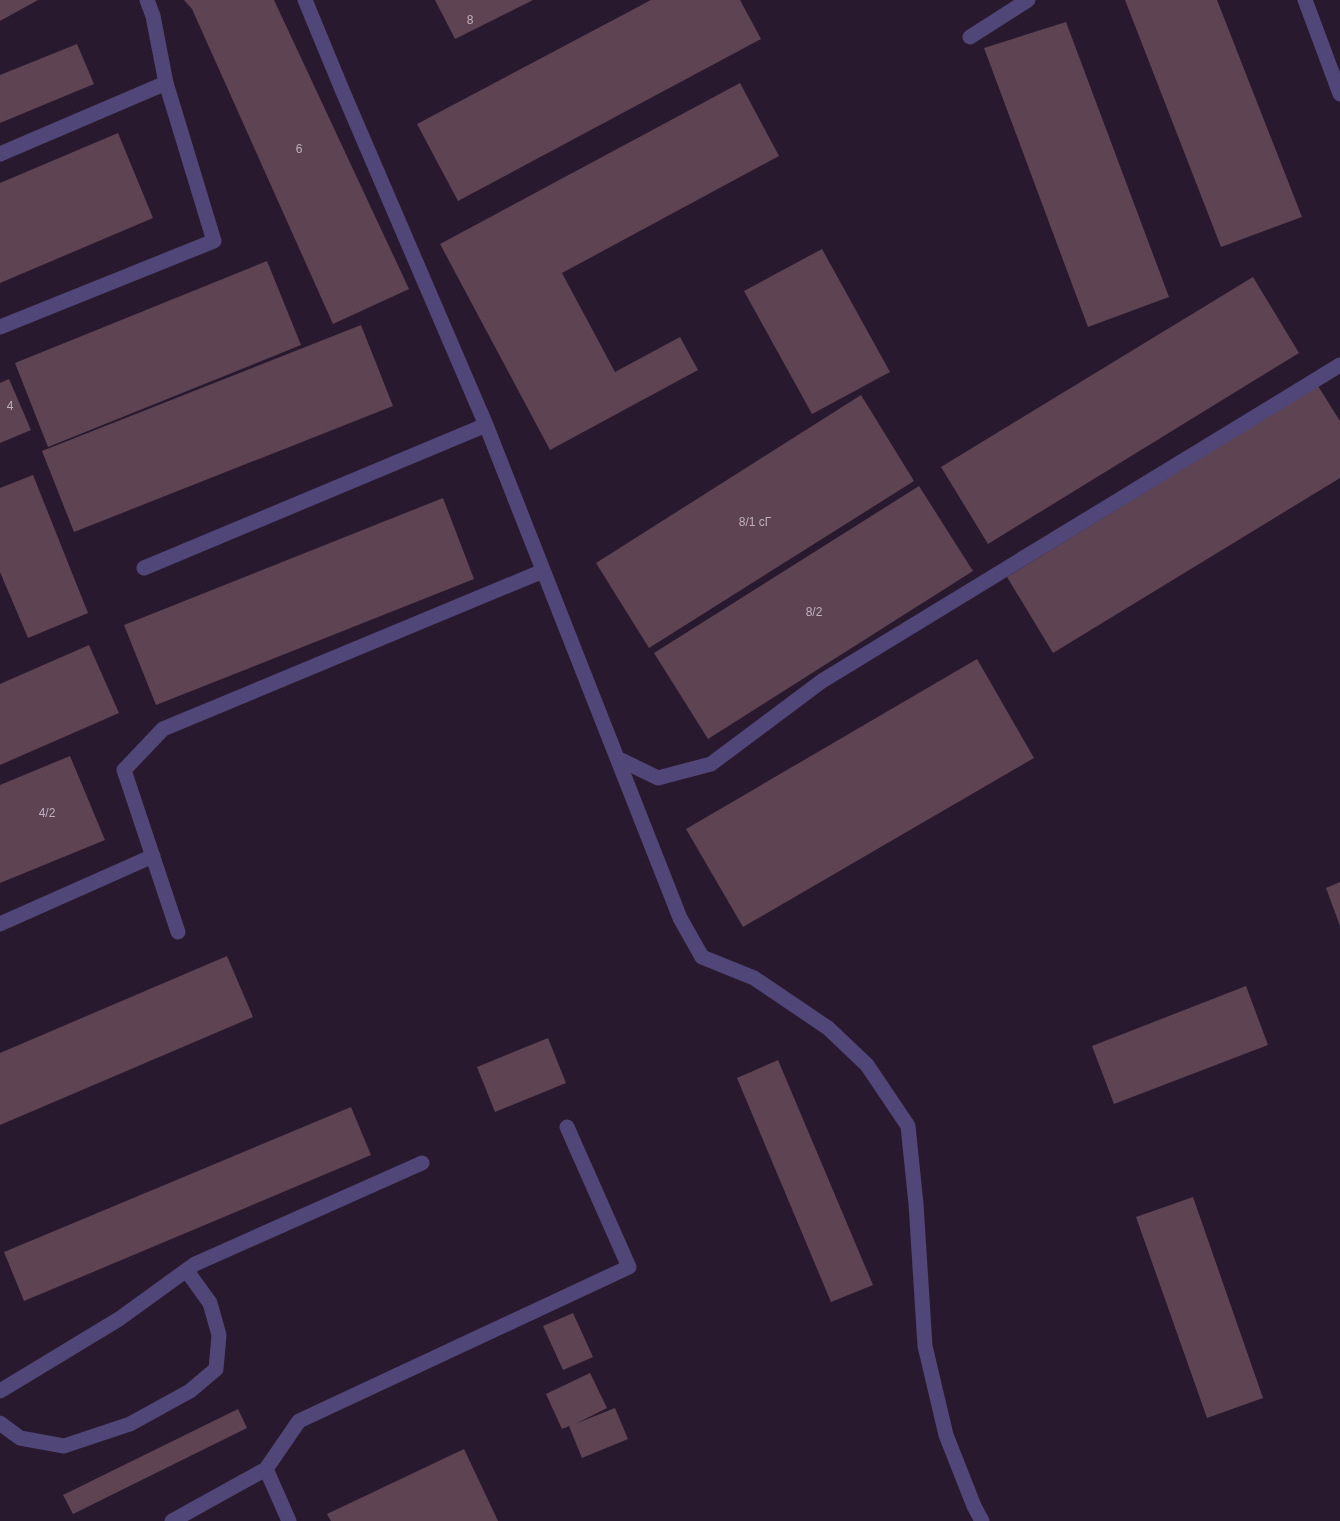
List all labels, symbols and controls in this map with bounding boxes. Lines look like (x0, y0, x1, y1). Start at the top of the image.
house number: 8 (467, 13, 474, 27)
house number: 6 (296, 142, 303, 156)
house number: 4 (7, 399, 14, 413)
house number: 8/1 сГ (739, 515, 772, 529)
house number: 8/2 (806, 605, 823, 619)
house number: 4/2 (39, 806, 56, 820)

